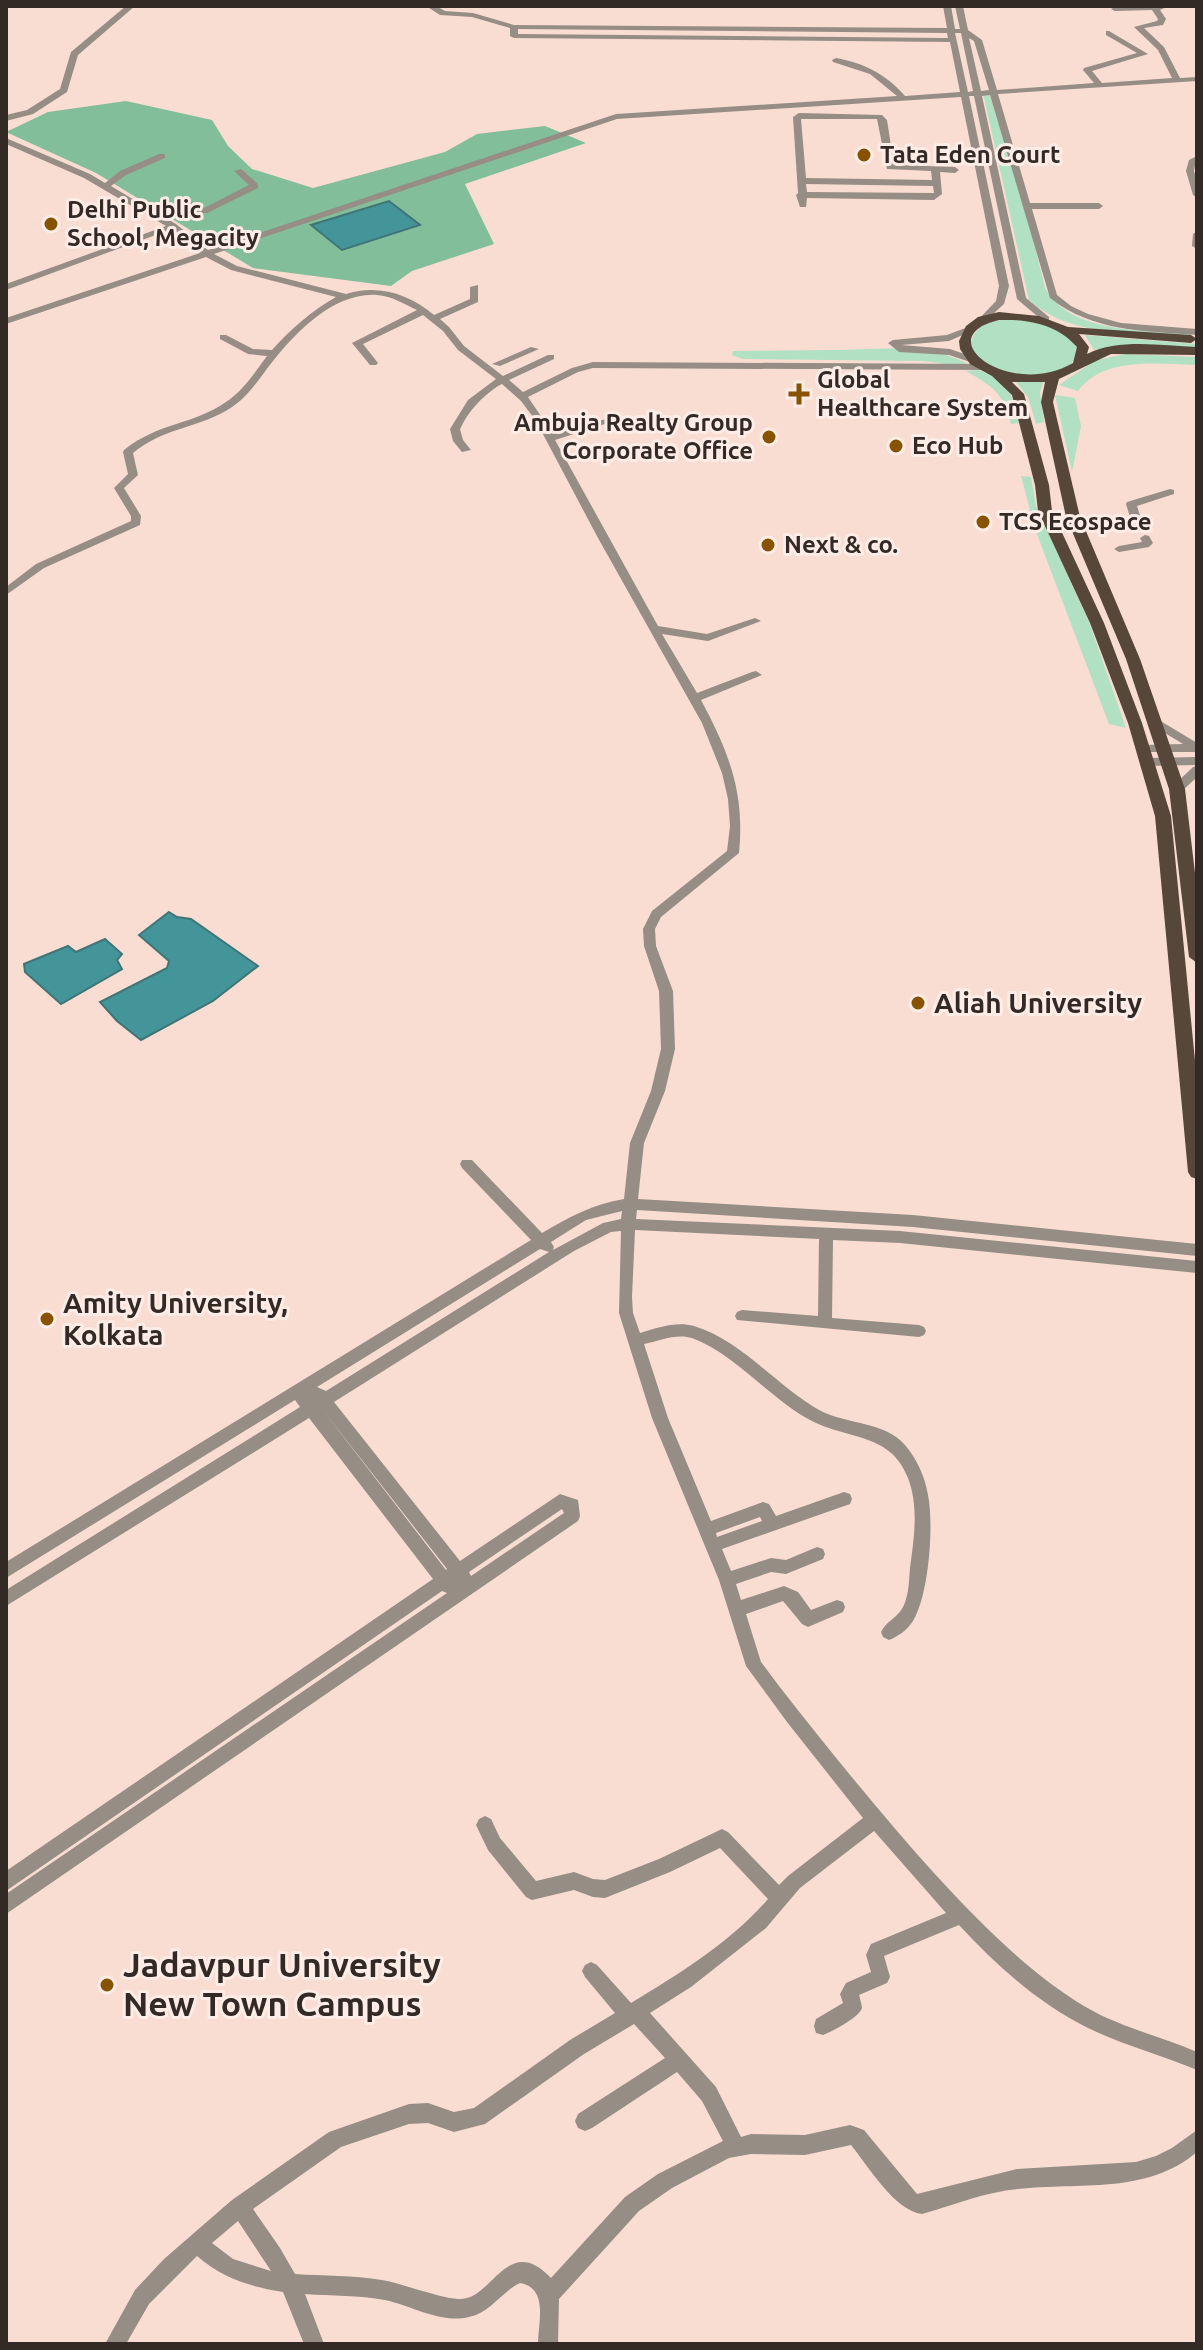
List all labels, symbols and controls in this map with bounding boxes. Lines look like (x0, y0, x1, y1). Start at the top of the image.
place label: Tata Eden Court (880, 141, 1060, 168)
marker: Tata Eden Court (855, 146, 873, 164)
place label: Delhi Public School, Megacity (67, 196, 259, 251)
marker: Delhi Public School, Megacity (42, 215, 60, 233)
place label: Global Healthcare System (817, 366, 1028, 421)
marker: Global Healthcare System (788, 383, 810, 405)
place label: Ambuja Realty Group Corporate Office (514, 409, 753, 464)
marker: Ambuja Realty Group Corporate Office (760, 428, 778, 446)
place label: Eco Hub (912, 432, 1003, 459)
marker: Eco Hub (887, 437, 905, 455)
place label: TCS Ecospace (999, 508, 1152, 535)
marker: TCS Ecospace (974, 513, 992, 531)
place label: Next & co. (784, 531, 898, 558)
marker: Next & co. (759, 536, 777, 554)
place label: Aliah University (934, 987, 1142, 1018)
marker: Aliah University (909, 994, 927, 1012)
place label: Amity University, Kolkata (63, 1287, 288, 1350)
marker: Amity University, Kolkata (38, 1310, 56, 1328)
place label: Jadavpur University New Town Campus (123, 1945, 441, 2022)
marker: Jadavpur University New Town Campus (98, 1976, 116, 1994)

